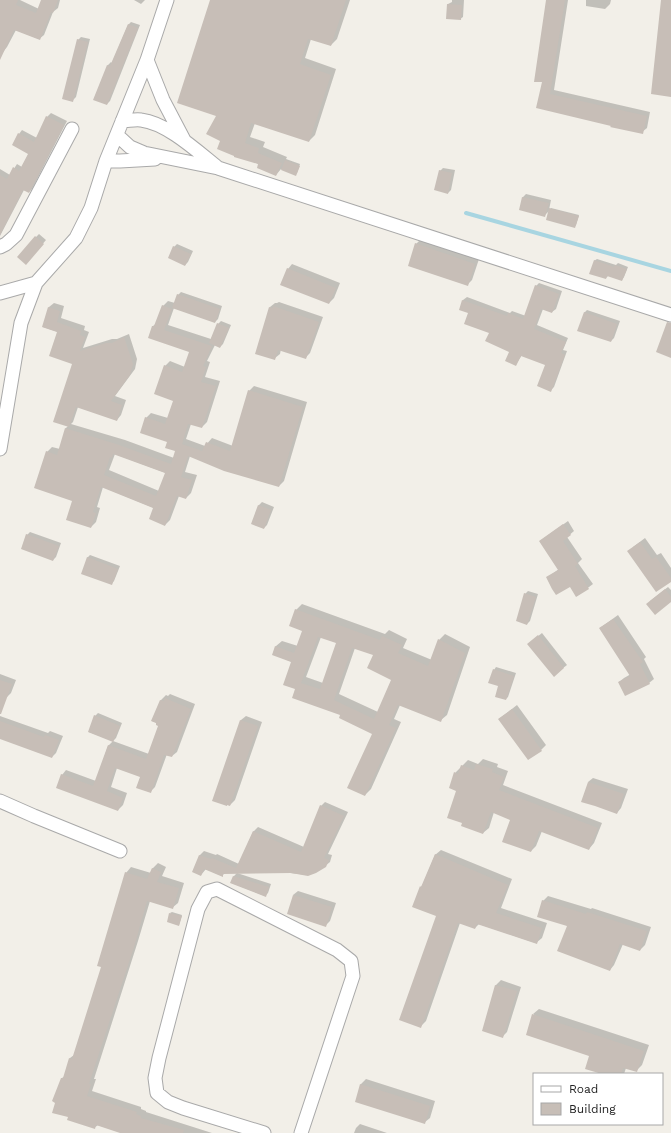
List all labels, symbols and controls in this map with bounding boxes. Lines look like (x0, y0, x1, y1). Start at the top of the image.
legend (533, 1073, 663, 1125)
text: Road (569, 1082, 598, 1096)
text: Building (569, 1102, 616, 1116)

